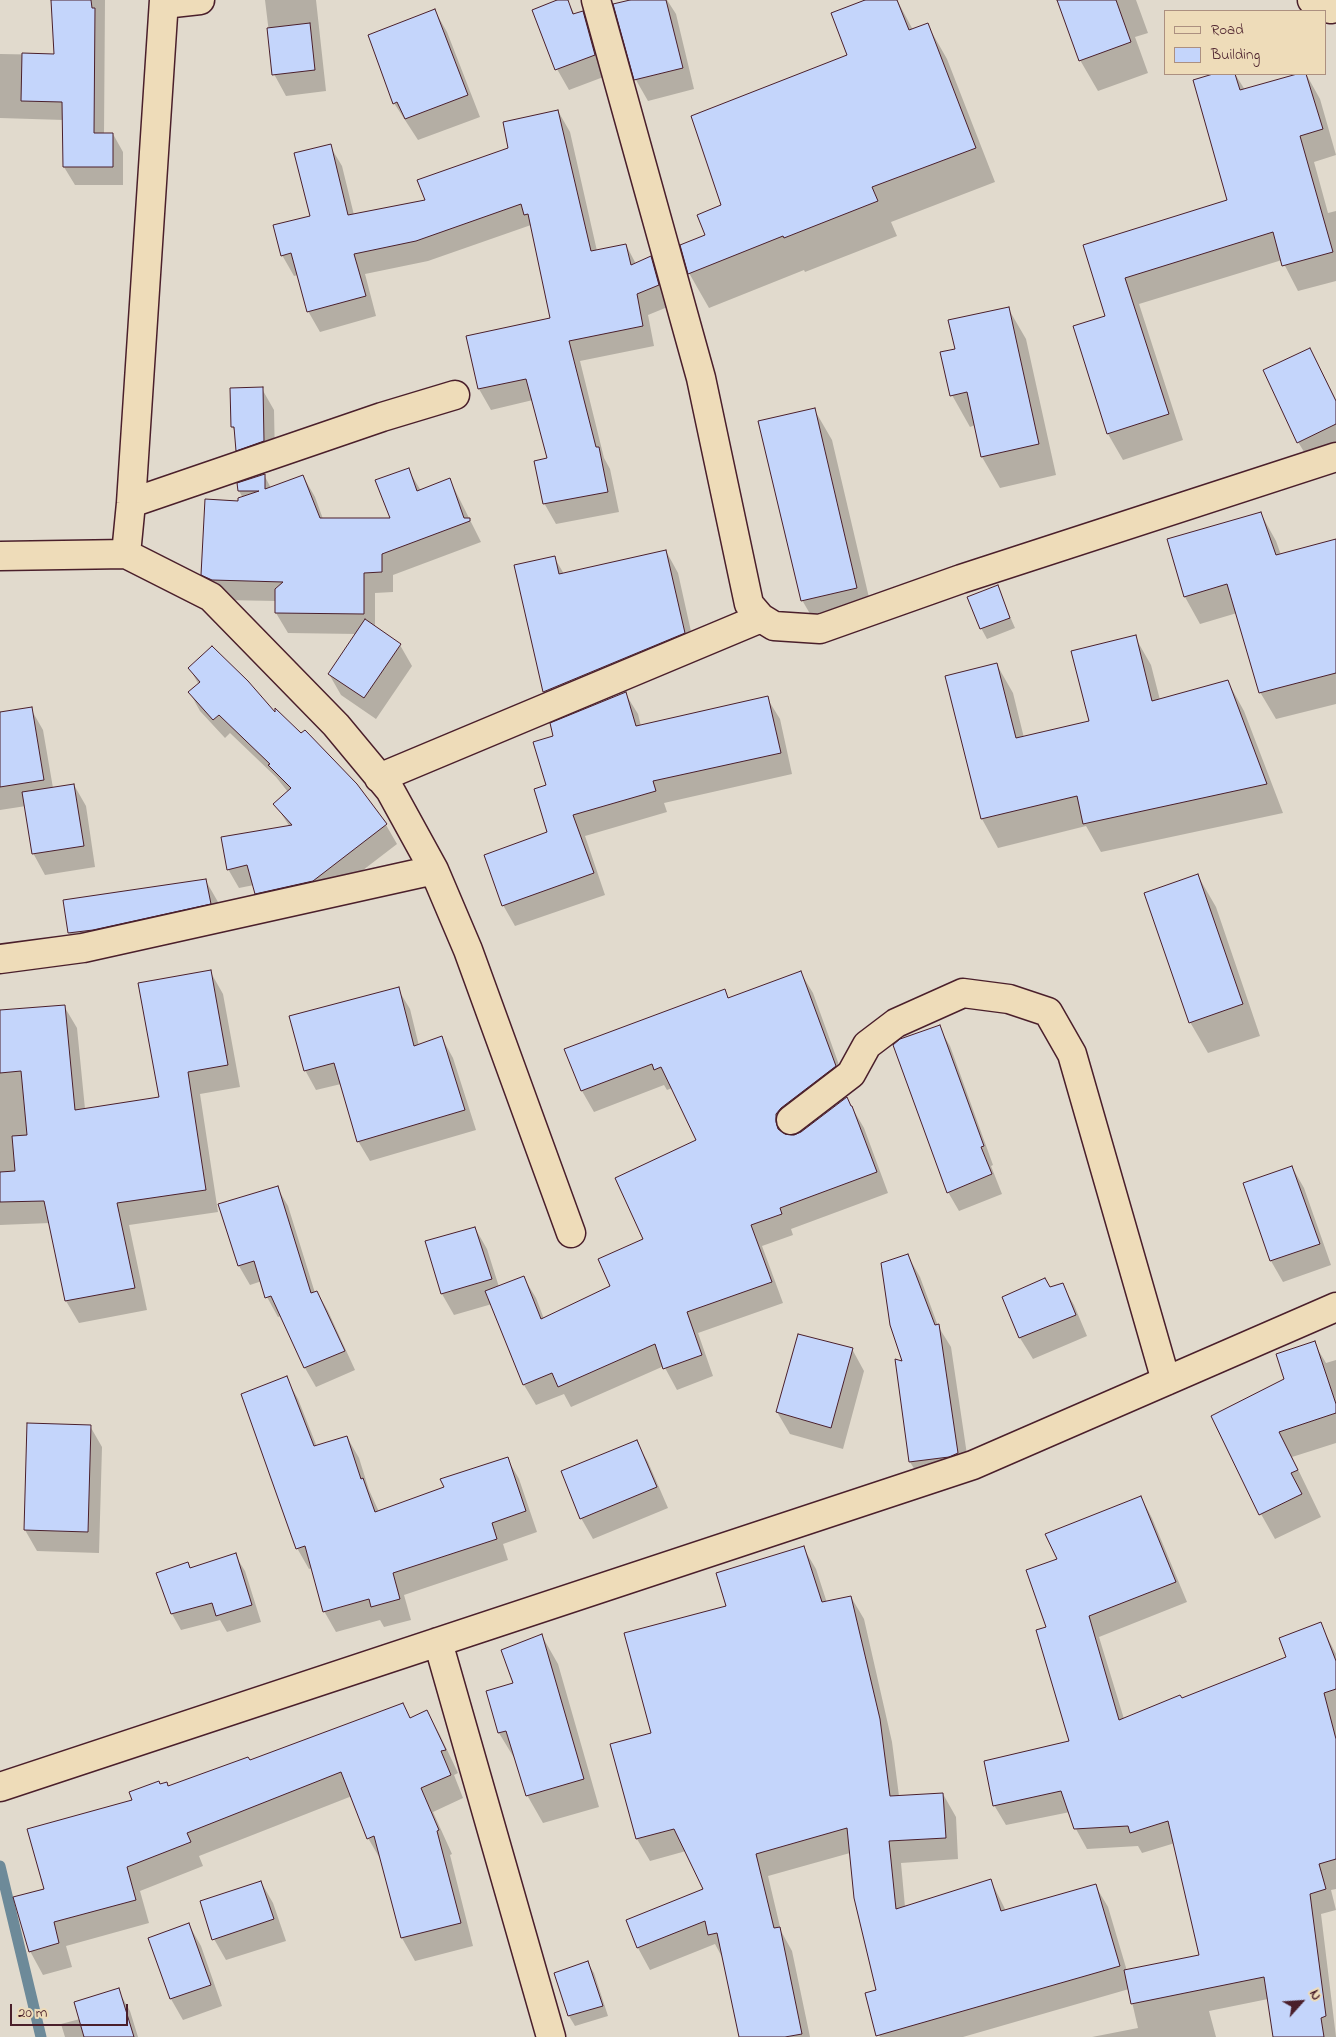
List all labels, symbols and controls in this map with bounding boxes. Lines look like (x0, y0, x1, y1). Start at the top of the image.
legend (1164, 10, 1326, 75)
text: Road (1211, 19, 1244, 41)
text: Building (1211, 44, 1260, 66)
north arrow (1276, 1977, 1326, 2027)
text: N (1303, 1986, 1326, 2004)
scale bar (12, 1994, 130, 2026)
text: 20 m (18, 2002, 47, 2024)

